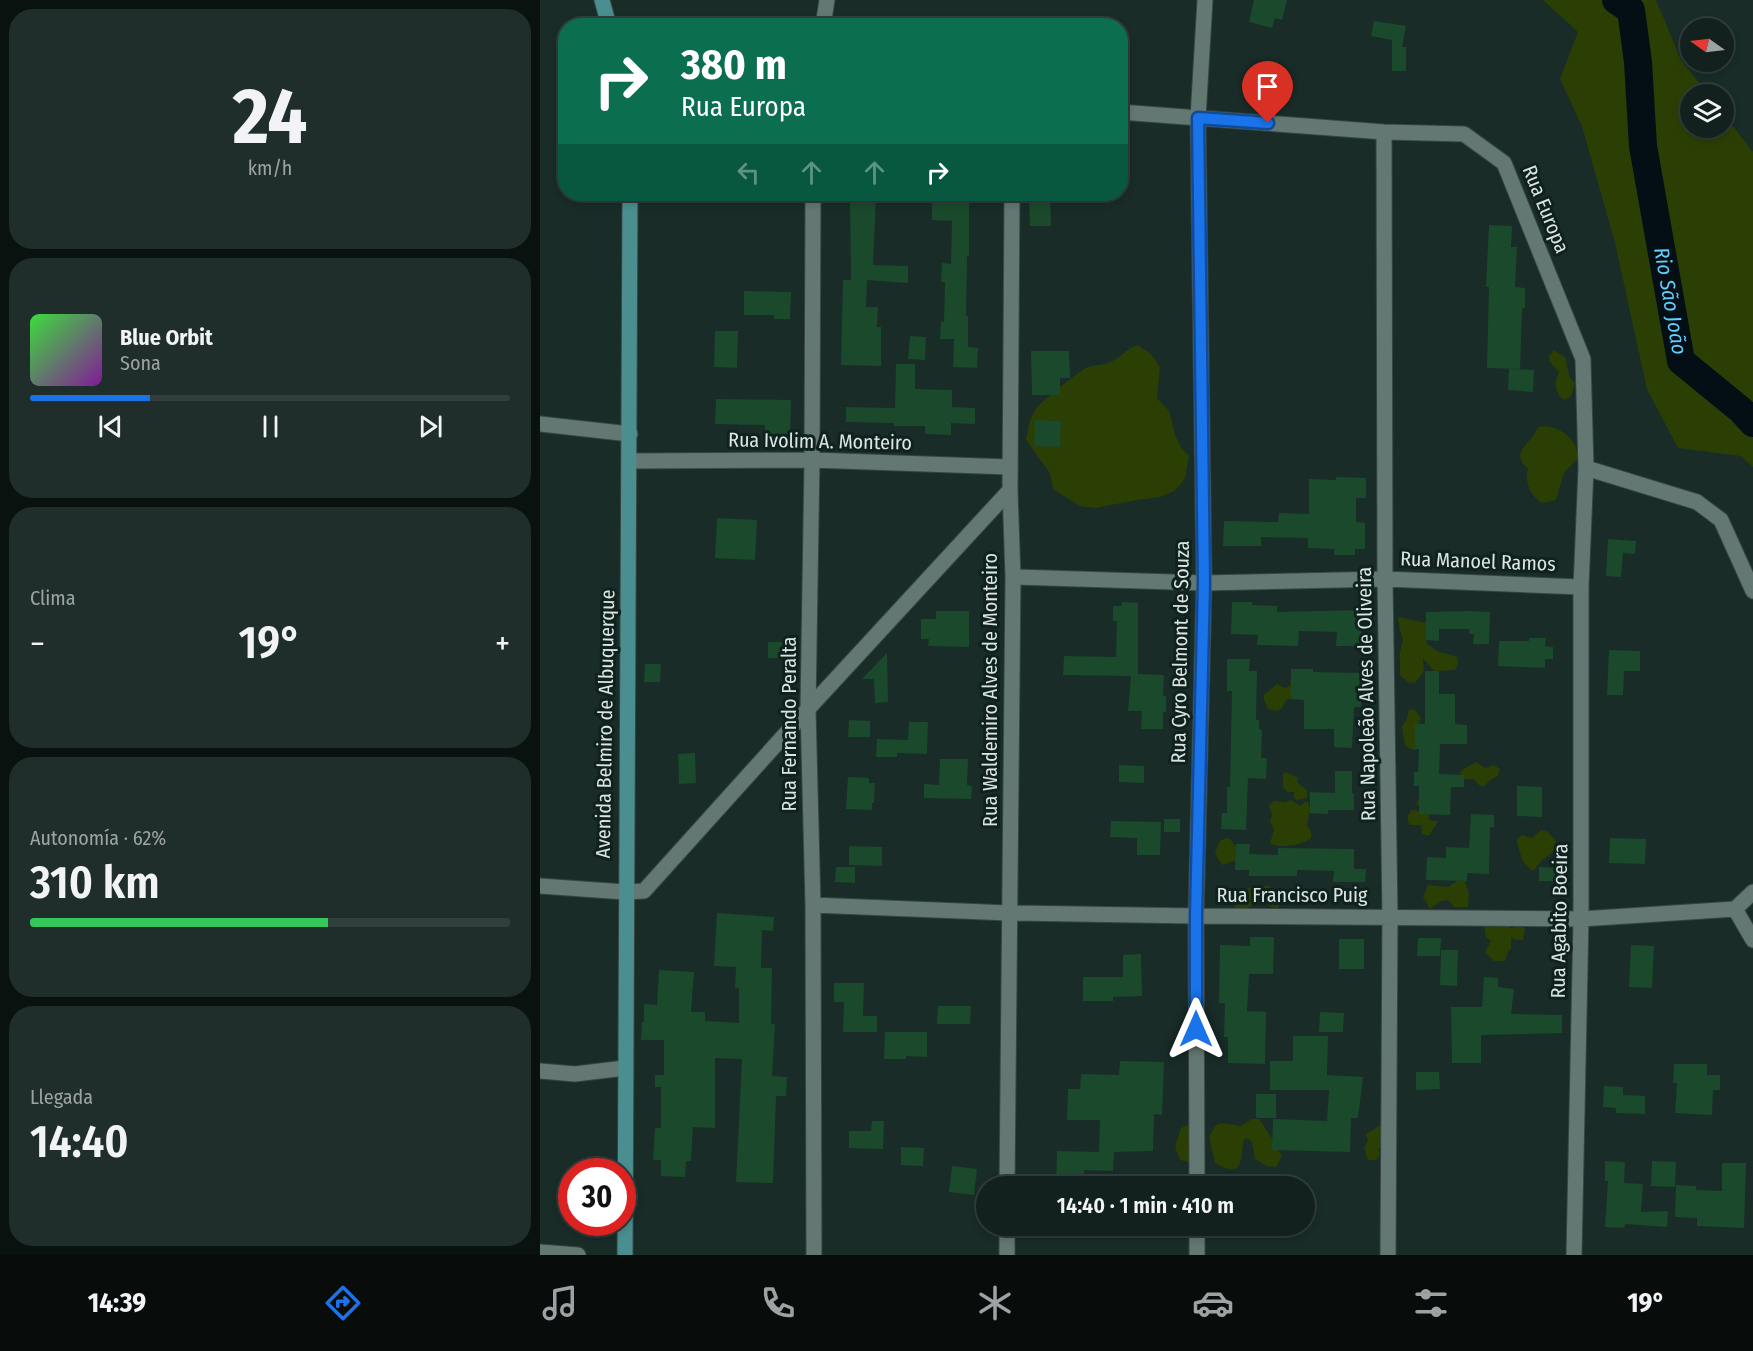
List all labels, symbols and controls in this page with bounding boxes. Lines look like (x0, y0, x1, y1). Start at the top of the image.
north arrow (1680, 18, 1734, 72)
map controls (1680, 18, 1734, 138)
text: 380 m (681, 40, 787, 90)
icon: right (582, 42, 660, 120)
pin (1242, 61, 1293, 123)
text: 24 (233, 70, 307, 164)
icon: arrive (1251, 70, 1284, 103)
button: layers (1680, 84, 1734, 138)
text: Rua Europa (681, 91, 806, 123)
text: km/h (248, 156, 292, 180)
icon: left (732, 156, 765, 189)
icon: ahead (795, 156, 828, 189)
icon: ahead (858, 156, 891, 189)
icon: right (921, 156, 954, 189)
street label: Rua Europa (1518, 162, 1574, 256)
water label: Rio São João (1648, 245, 1693, 357)
text: Blue Orbit (120, 324, 213, 351)
text: Sona (120, 351, 161, 375)
icon: previous (94, 410, 127, 443)
icon: pause (254, 410, 287, 443)
icon: next (414, 410, 447, 443)
street label: Rua Ivolim A. Monteiro (728, 427, 912, 455)
street label: Rua Cyro Belmont de Souza (1166, 540, 1194, 764)
street label: Rua Manoel Ramos (1400, 546, 1556, 576)
street label: Rua Waldemiro Alves de Monteiro (978, 553, 1002, 827)
street label: Rua Napoleão Alves de Oliveira (1352, 567, 1380, 821)
text: Clima (30, 586, 75, 610)
street label: Avenida Belmiro de Albuquerque (591, 589, 619, 859)
text: 19° (239, 616, 301, 670)
text: − (30, 624, 45, 664)
text: + (495, 624, 510, 664)
street label: Rua Fernando Peralta (777, 637, 801, 811)
text: Autonomía · 62% (30, 826, 166, 850)
street label: Rua Agabito Boeira (1546, 843, 1572, 999)
text: 310 km (30, 856, 160, 910)
street label: Rua Francisco Puig (1216, 883, 1368, 907)
position arrow (1164, 997, 1228, 1061)
text: Llegada (30, 1085, 93, 1109)
text: 14:40 (30, 1115, 129, 1169)
speed limit sign: 30 (558, 1158, 636, 1236)
text: 14:40 · 1 min · 410 m (1057, 1192, 1234, 1219)
icon: directions (322, 1282, 364, 1324)
icon: music (539, 1282, 581, 1324)
icon: phone (757, 1282, 799, 1324)
icon: climate (974, 1282, 1016, 1324)
icon: car (1192, 1282, 1234, 1324)
icon: filters (1410, 1282, 1452, 1324)
text: 14:39 (88, 1287, 146, 1319)
text: 19° (1627, 1287, 1665, 1319)

